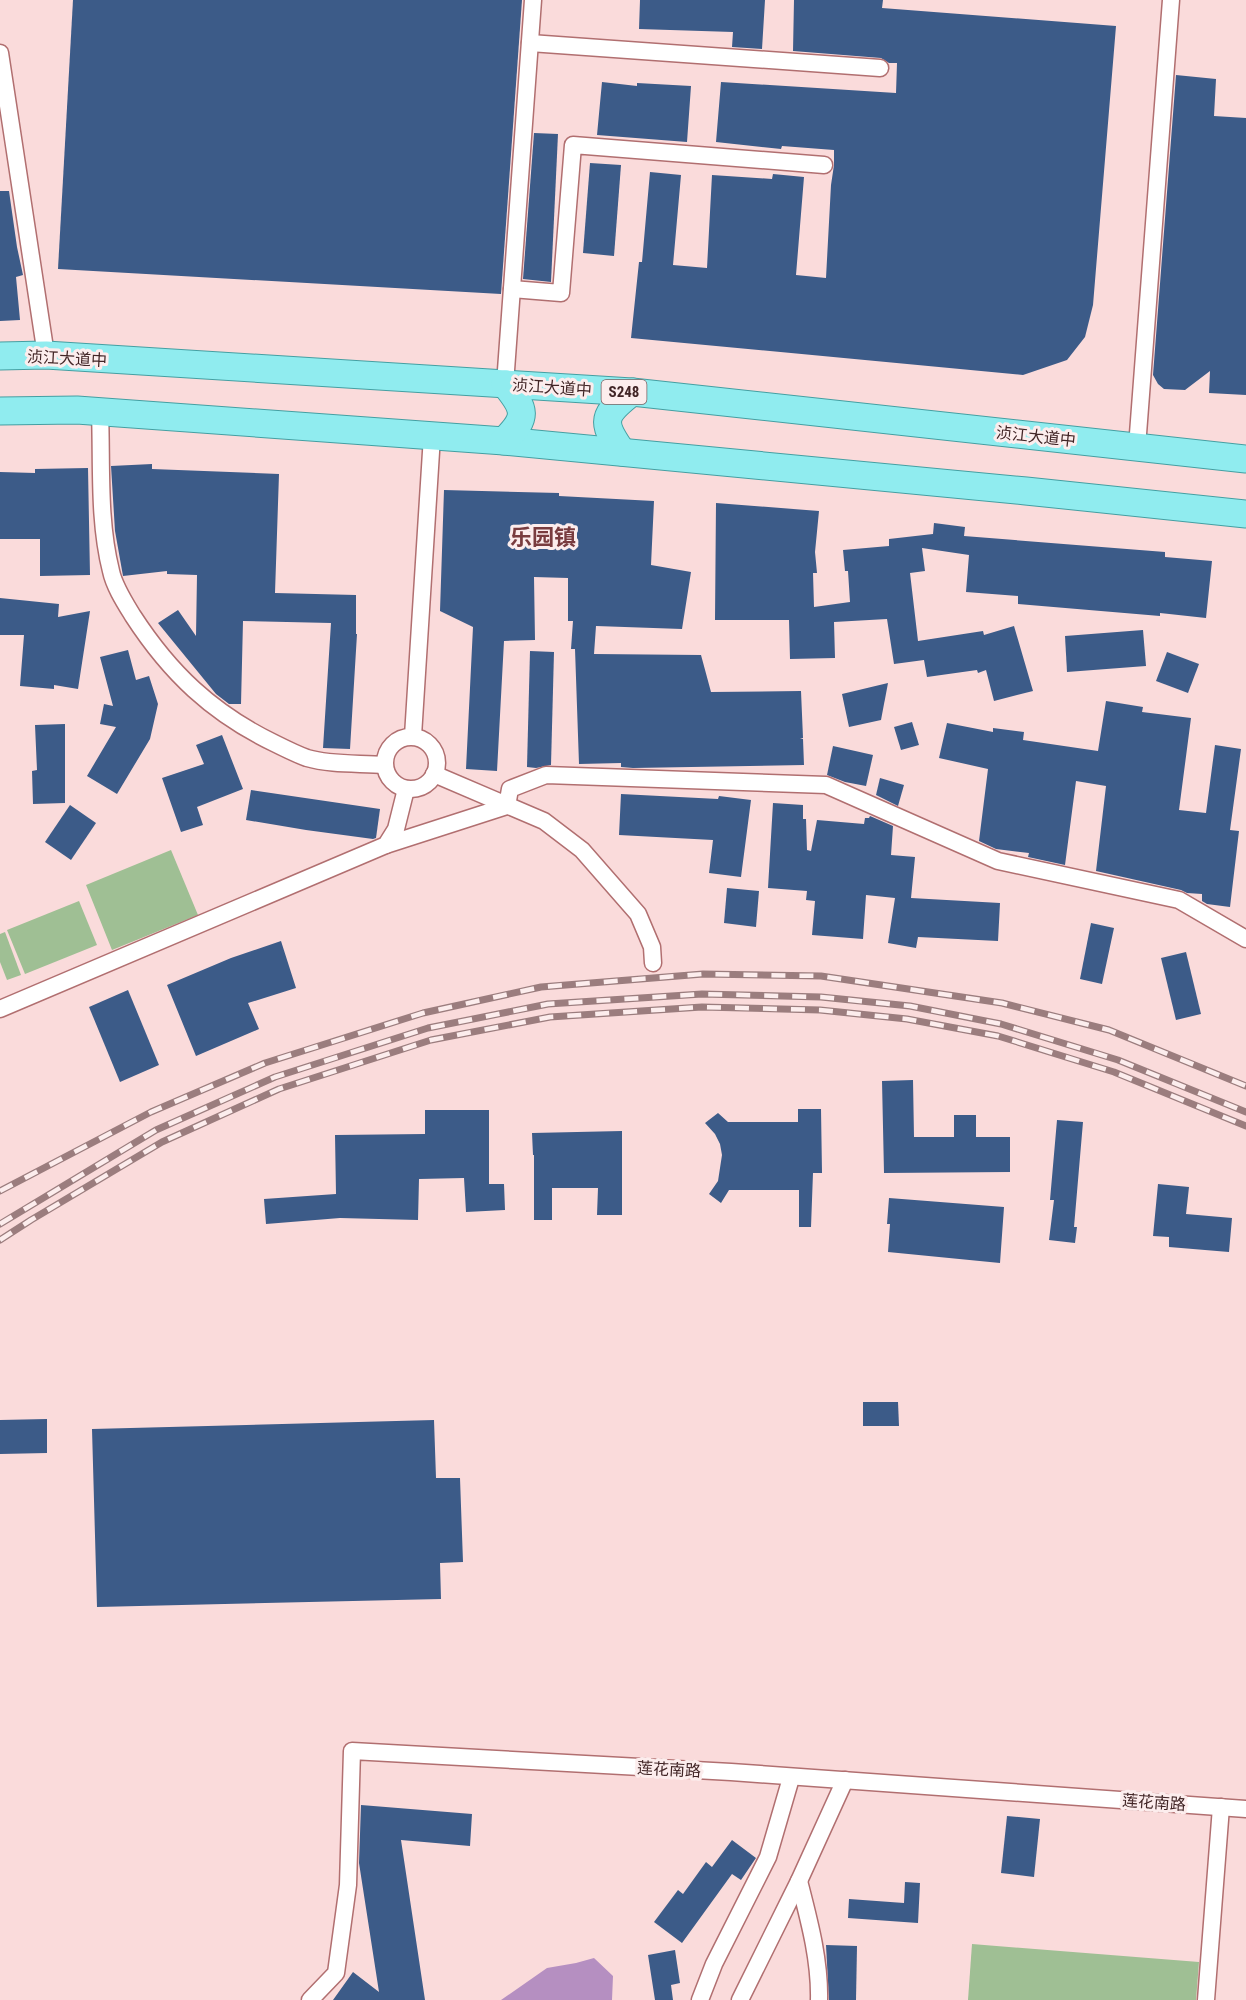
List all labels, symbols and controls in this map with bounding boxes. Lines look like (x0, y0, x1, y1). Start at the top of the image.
street label: 浈江大道中 (27, 347, 107, 370)
street label: 浈江大道中 (511, 375, 593, 400)
road number: S248 (602, 380, 646, 404)
street label: 浈江大道中 (995, 423, 1077, 450)
district label: 乐园镇 (510, 525, 576, 550)
street label: 莲花南路 (637, 1758, 701, 1781)
street label: 莲花南路 (1121, 1791, 1187, 1814)

